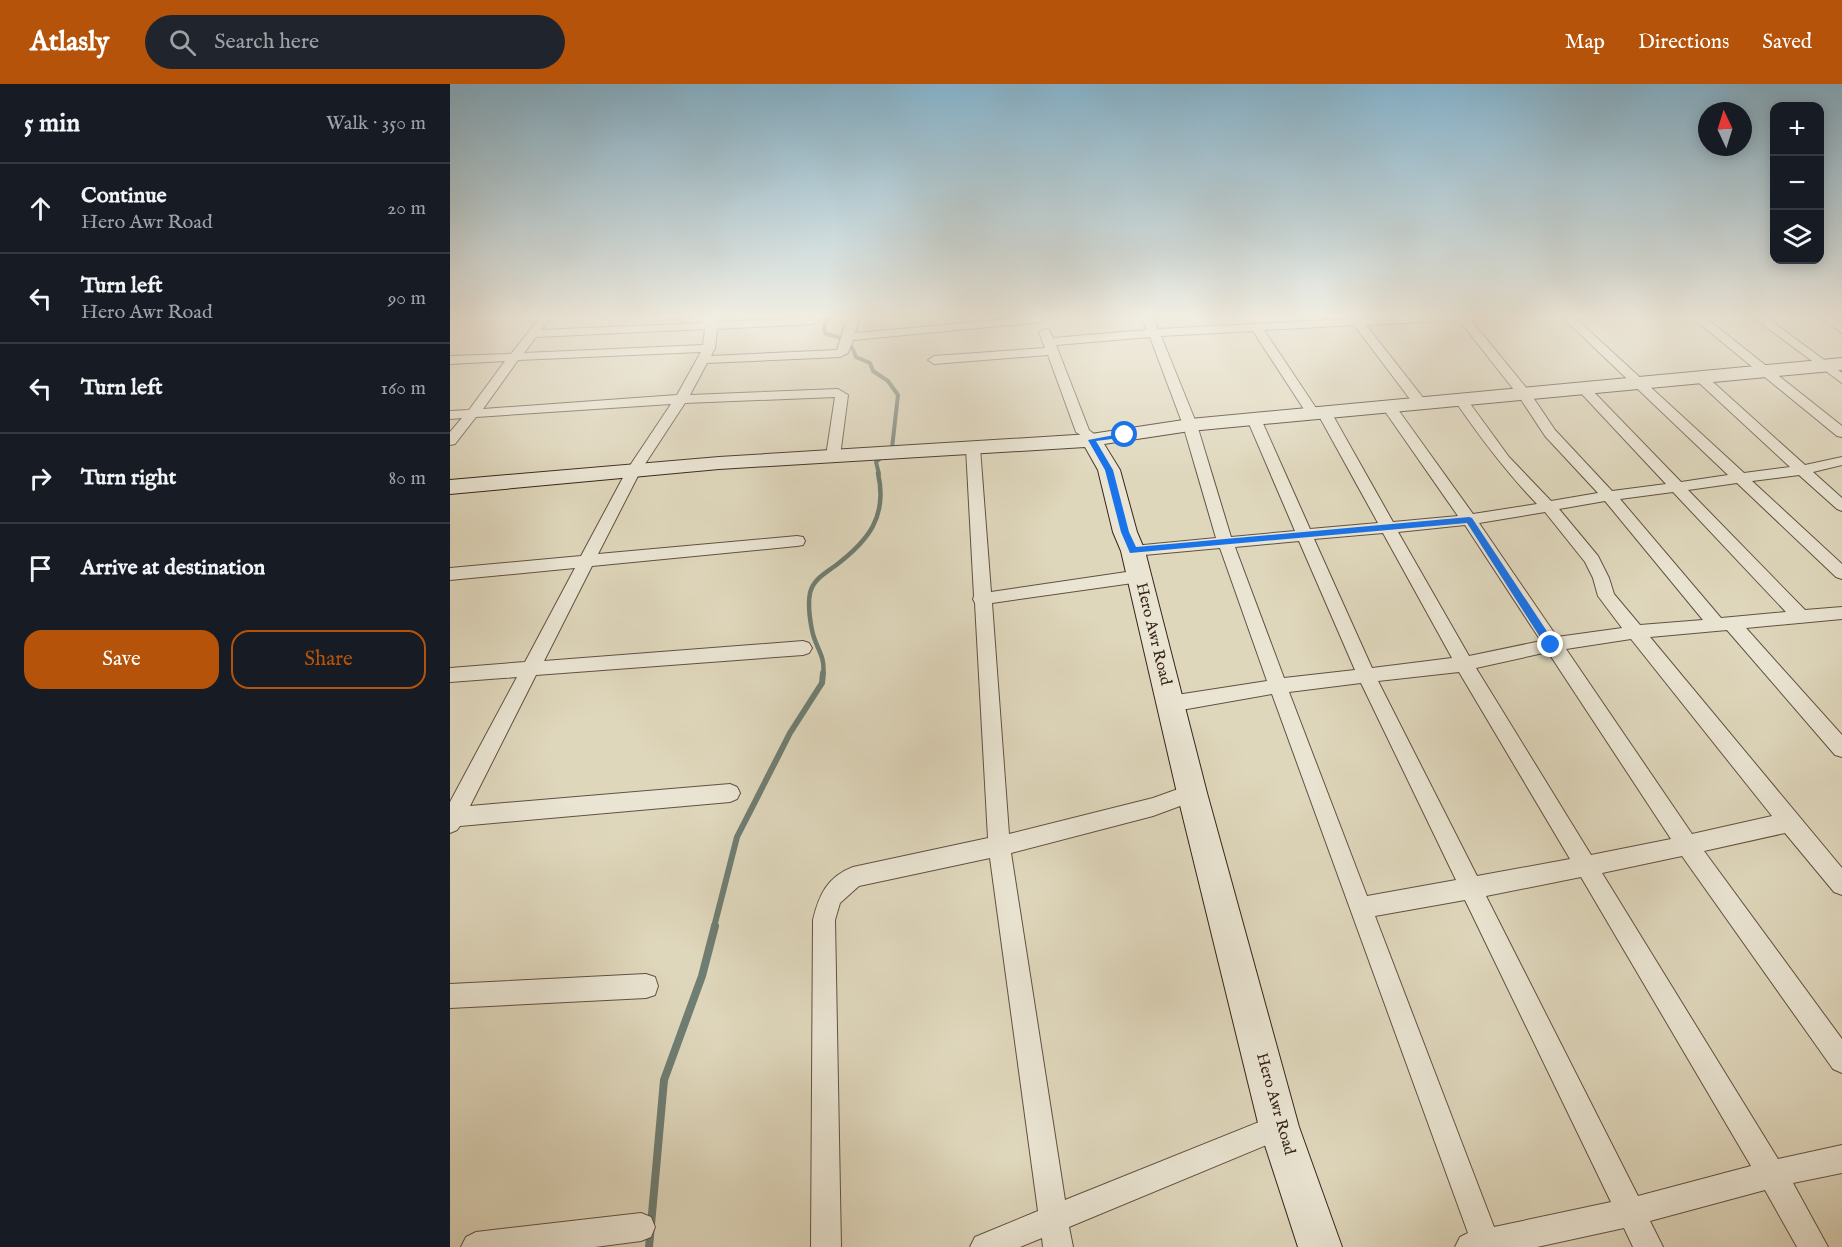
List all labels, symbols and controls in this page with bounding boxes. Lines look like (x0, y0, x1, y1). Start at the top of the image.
search box (145, 15, 565, 69)
text: Atlasly (30, 25, 109, 60)
icon: search (166, 26, 199, 59)
text: Search here (214, 28, 319, 56)
text: Map (1565, 29, 1605, 56)
text: Directions (1638, 29, 1729, 56)
text: Saved (1762, 29, 1812, 56)
north arrow (1698, 102, 1752, 156)
map controls (1770, 102, 1824, 264)
button: + (1770, 102, 1824, 156)
text: 5 min (24, 107, 80, 140)
text: Walk · 350 m (326, 111, 426, 136)
button: − (1770, 156, 1824, 210)
text: Continue (81, 182, 167, 210)
icon: ahead (24, 192, 57, 225)
text: 20 m (387, 196, 426, 221)
text: Hero Awr Road (81, 210, 213, 235)
button: layers (1770, 210, 1824, 264)
text: Turn left (81, 272, 163, 300)
icon: left (24, 282, 57, 315)
text: 90 m (388, 286, 426, 311)
text: Hero Awr Road (81, 300, 213, 325)
icon: left (24, 372, 57, 405)
text: Turn left (81, 374, 163, 402)
text: 160 m (380, 376, 426, 401)
route start (1111, 421, 1137, 447)
icon: right (24, 462, 57, 495)
text: Turn right (81, 464, 176, 492)
text: 80 m (389, 466, 426, 491)
icon: arrive (24, 552, 57, 585)
text: Arrive at destination (81, 554, 265, 582)
street label: Hero Awr Road (1131, 580, 1176, 688)
button: Save (24, 630, 219, 689)
button: Share (231, 630, 426, 689)
route end (1537, 631, 1563, 657)
street label: Hero Awr Road (1251, 1051, 1299, 1158)

